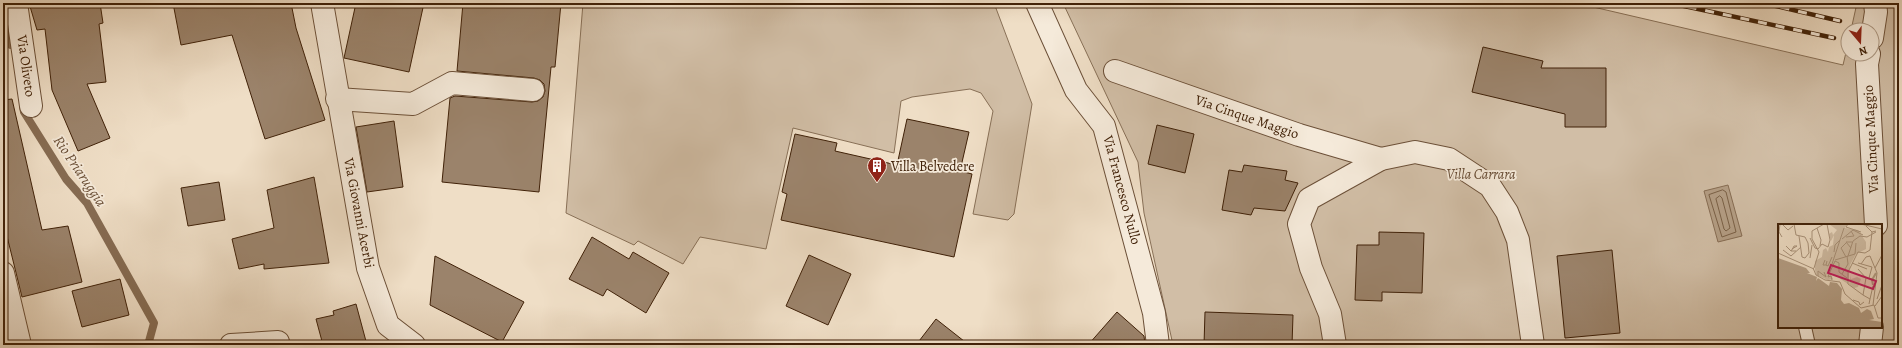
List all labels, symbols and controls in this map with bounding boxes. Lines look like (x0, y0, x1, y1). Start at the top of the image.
north arrow (1840, 22, 1880, 62)
street label: Via Oliveto (12, 33, 40, 98)
text: N (1857, 43, 1869, 59)
street label: Via Cinque Maggio (1859, 84, 1883, 195)
street label: Via Cinque Maggio (1192, 90, 1301, 144)
water label: Rio Priaruggia (49, 132, 111, 211)
street label: Via Francesco Nullo (1098, 132, 1146, 247)
street label: Via Giovanni Acerbi (339, 155, 379, 270)
building icon: Villa Belvedere (866, 155, 888, 183)
place label: Villa Belvedere (890, 157, 975, 176)
park label: Villa Carrara (1447, 165, 1516, 184)
inset map (1778, 224, 1882, 328)

